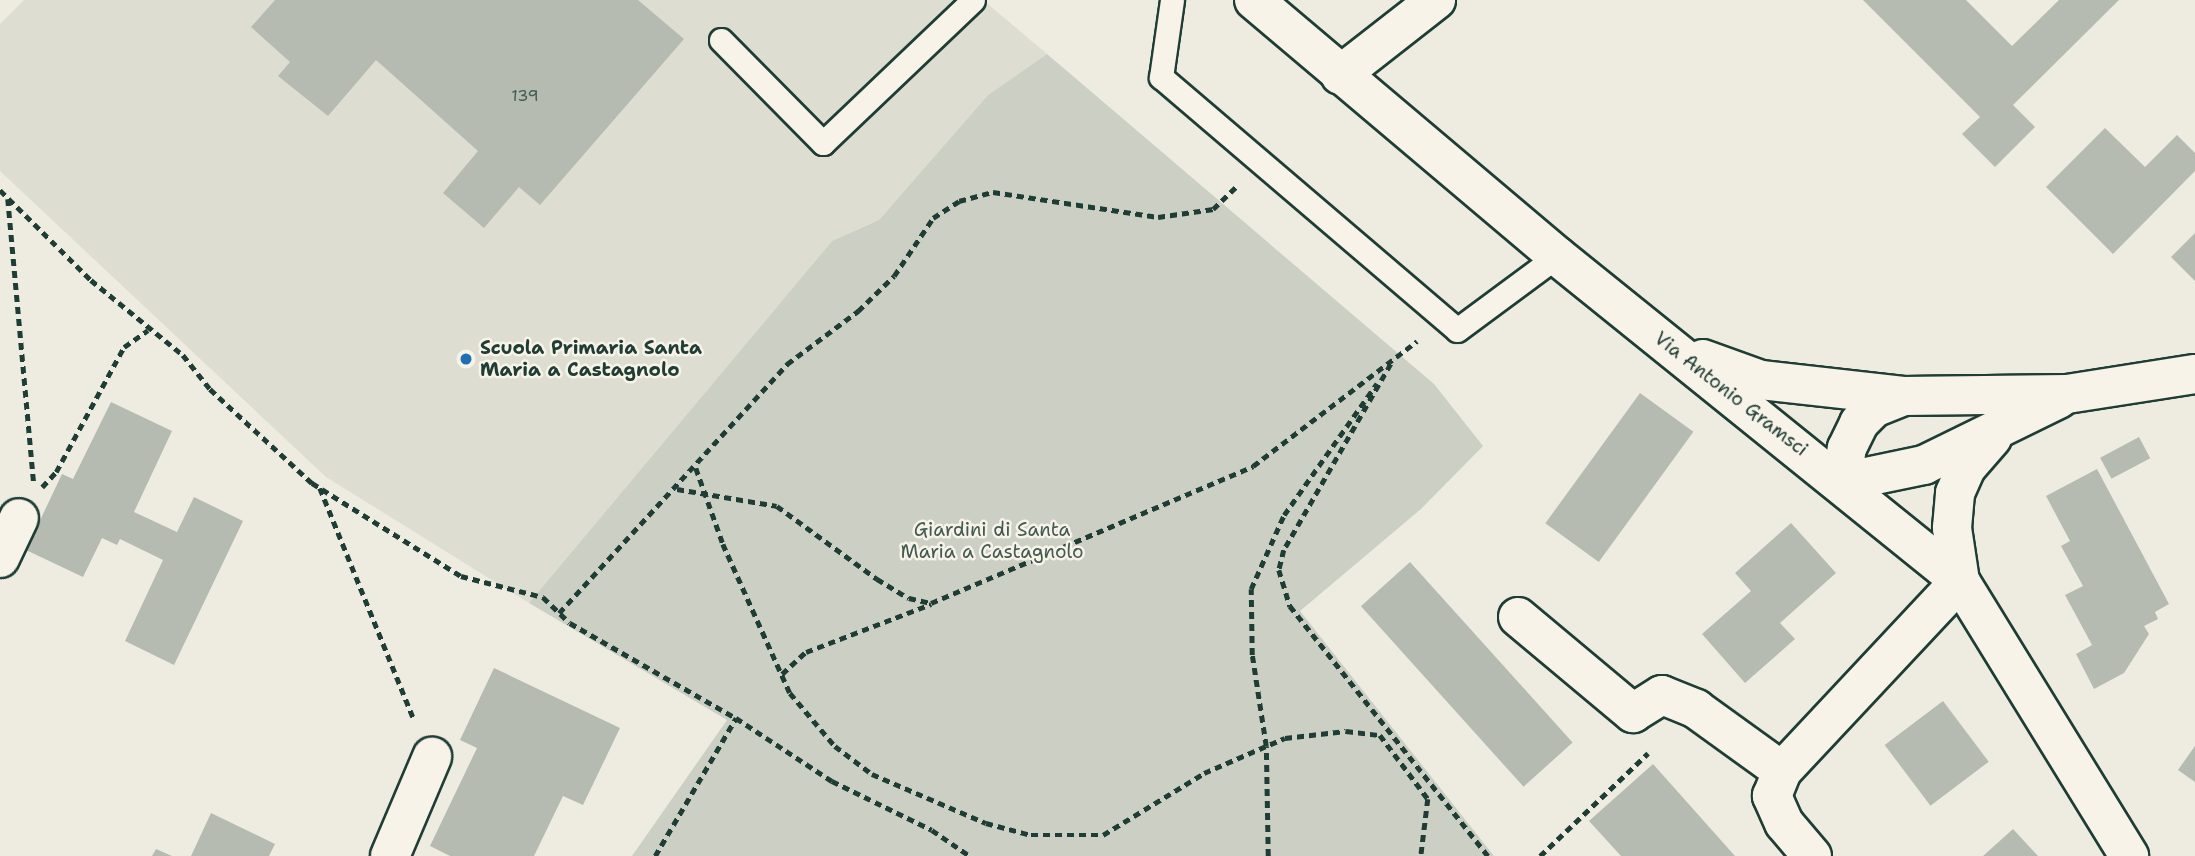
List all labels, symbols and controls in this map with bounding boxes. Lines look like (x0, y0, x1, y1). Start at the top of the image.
house number: 139 (511, 86, 539, 106)
street label: Via Antonio Gramsci (1650, 327, 1812, 461)
place label: Scuola Primaria Santa Maria a Castagnolo (480, 337, 702, 381)
marker: Scuola Primaria Santa Maria a Castagnolo (458, 351, 474, 367)
park label: Giardini di Santa Maria a Castagnolo (901, 519, 1083, 563)

